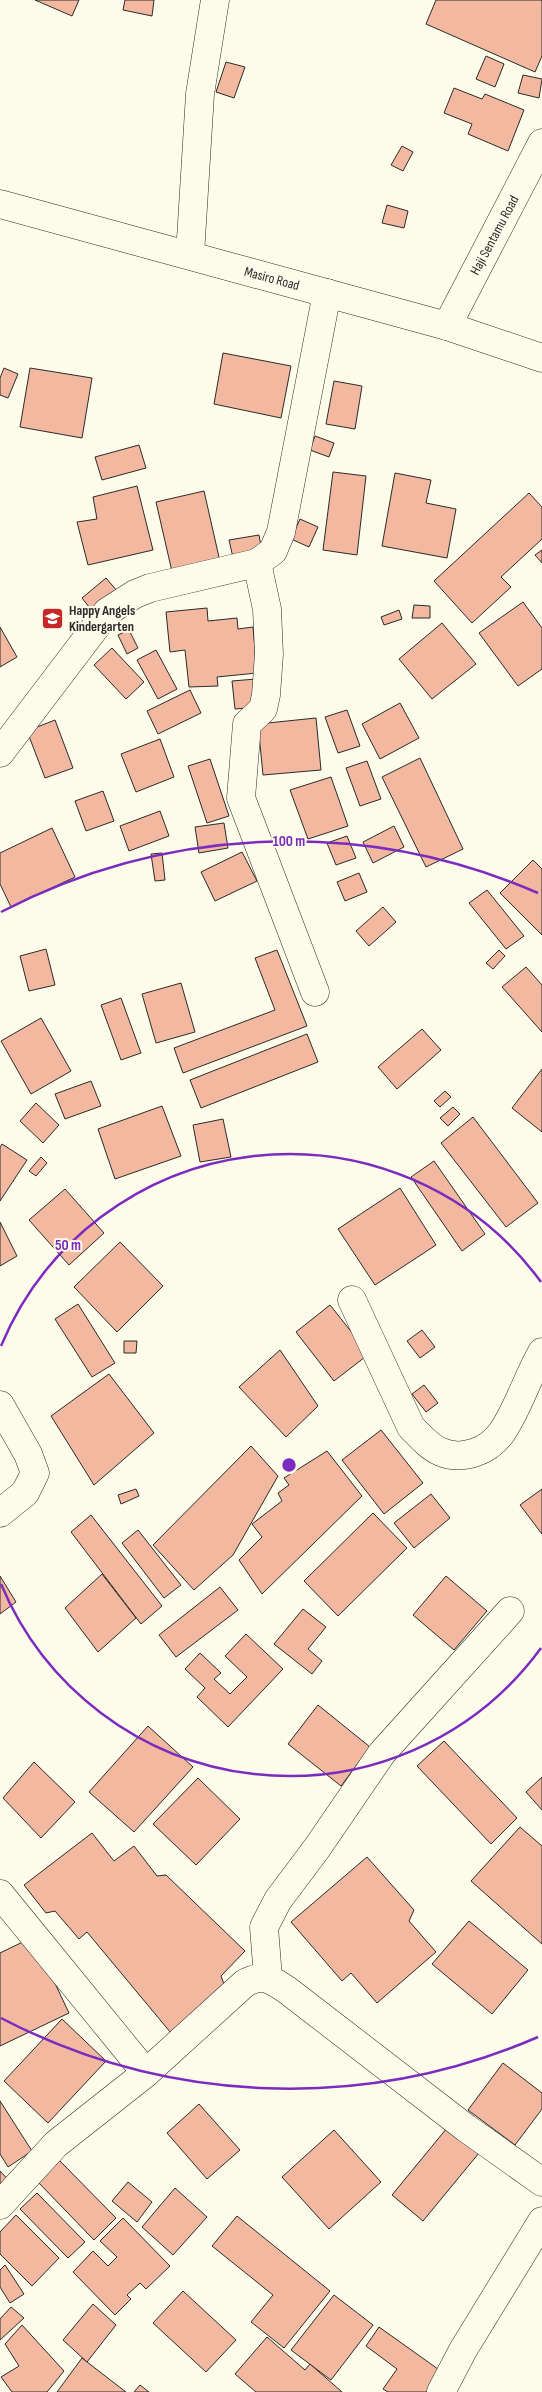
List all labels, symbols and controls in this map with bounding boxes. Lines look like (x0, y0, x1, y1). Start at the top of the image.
street label: Haji Sentamu Road (466, 192, 523, 278)
street label: Masiro Road (242, 263, 302, 294)
place label: Happy Angels Kindergarten (69, 602, 135, 635)
school or university icon: Happy Angels Kindergarten (41, 606, 65, 630)
text: 100 m (273, 832, 305, 851)
text: 50 m (55, 1236, 81, 1255)
centre of rings (280, 1456, 298, 1474)

